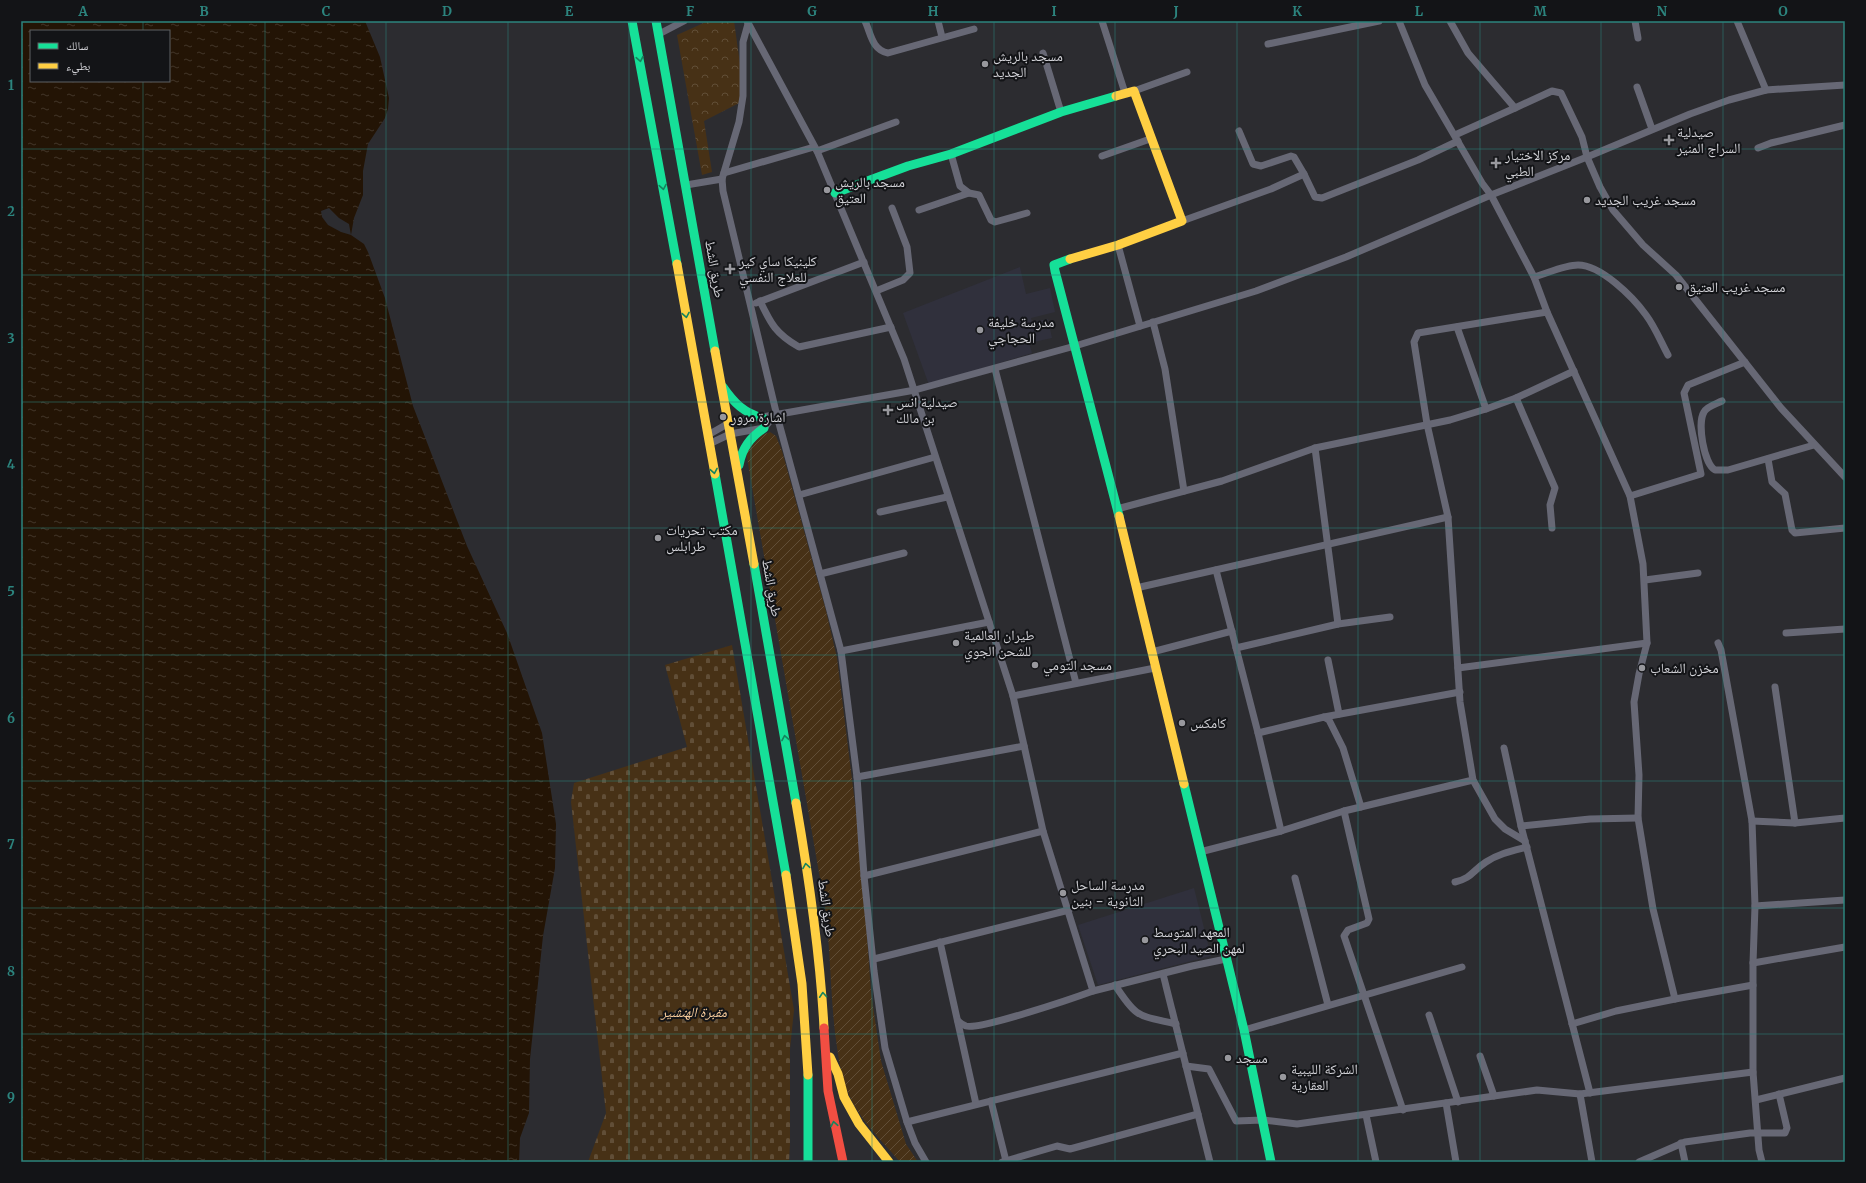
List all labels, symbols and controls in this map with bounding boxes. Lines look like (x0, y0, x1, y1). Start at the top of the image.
text: A (77, 3, 88, 20)
text: B (199, 3, 209, 20)
text: C (322, 3, 331, 20)
text: D (442, 3, 452, 20)
text: E (565, 3, 574, 20)
text: F (686, 3, 694, 20)
text: G (807, 3, 817, 20)
text: H (928, 3, 939, 20)
text: I (1051, 3, 1057, 20)
text: J (1172, 3, 1179, 20)
text: K (1292, 3, 1302, 20)
text: L (1415, 3, 1424, 20)
text: M (1533, 3, 1547, 20)
text: N (1657, 3, 1668, 20)
text: O (1778, 3, 1788, 20)
legend (30, 30, 170, 82)
text: سالك (66, 38, 88, 53)
place label: مسجد بالريش الجديد (993, 47, 1063, 81)
one-way arrow (635, 56, 643, 62)
text: بطيء (66, 58, 90, 76)
marker: مسجد بالريش الجديد (980, 59, 990, 69)
text: 1 (8, 77, 14, 94)
place label: صيدلية السراج المنير (1676, 123, 1741, 158)
marker: صيدلية السراج المنير (1664, 135, 1674, 145)
place label: مركز الاختيار الطبي (1504, 146, 1570, 183)
marker: مركز الاختيار الطبي (1490, 157, 1502, 169)
place label: مسجد بالريش العتيق (835, 173, 905, 208)
one-way arrow (658, 184, 666, 190)
marker: مسجد بالريش العتيق (822, 185, 832, 195)
place label: مسجد غريب الجديد (1595, 191, 1696, 209)
marker: مسجد غريب الجديد (1582, 195, 1592, 205)
text: 2 (7, 203, 15, 220)
street label: طريق الشط (700, 239, 729, 300)
place label: كلينيكا ساي كير للعلاج النفسي (738, 252, 817, 289)
marker: كلينيكا ساي كير للعلاج النفسي (724, 263, 736, 275)
place label: مسجد غريب العتيق (1687, 278, 1785, 297)
marker: مسجد غريب العتيق (1674, 282, 1684, 292)
one-way arrow (681, 312, 689, 318)
place label: مدرسة خليفة الحجاجي (988, 313, 1054, 350)
marker: مدرسة خليفة الحجاجي (975, 325, 985, 335)
text: 3 (7, 330, 15, 347)
place label: صيدلية انس بن مالك (896, 393, 958, 427)
marker: صيدلية انس بن مالك (883, 405, 893, 415)
place label: اشارة مرور (730, 408, 786, 426)
marker: اشارة مرور (718, 412, 728, 422)
text: 4 (7, 456, 16, 473)
one-way arrow (709, 468, 718, 474)
place label: مكتب تحريات طرابلس (666, 521, 738, 555)
marker: مكتب تحريات طرابلس (653, 533, 663, 543)
street label: طريق الشط (757, 558, 786, 619)
text: 5 (7, 583, 15, 600)
place label: طيران العالمية للشحن الجوي (964, 626, 1035, 663)
marker: طيران العالمية للشحن الجوي (951, 638, 961, 648)
place label: مسجد التومي (1043, 656, 1112, 677)
place label: مخزن الشعاب (1650, 659, 1719, 677)
marker: مسجد التومي (1030, 660, 1040, 670)
marker: مخزن الشعاب (1637, 663, 1647, 673)
text: 6 (7, 710, 15, 727)
place label: كامكس (1190, 714, 1227, 732)
marker: كامكس (1177, 718, 1187, 728)
one-way arrow (781, 734, 790, 741)
text: 7 (7, 836, 15, 853)
one-way arrow (803, 863, 811, 869)
place label: مدرسة الساحل الثانوية - بنين (1071, 876, 1145, 910)
street label: طريق الشط (813, 878, 840, 938)
marker: مدرسة الساحل الثانوية - بنين (1058, 888, 1068, 898)
place label: المعهد المتوسط لمهن الصيد البحري (1153, 923, 1245, 960)
marker: المعهد المتوسط لمهن الصيد البحري (1140, 935, 1150, 945)
text: 8 (7, 963, 15, 980)
one-way arrow (818, 992, 827, 998)
park label: مقبرة الهنشير (660, 1003, 728, 1021)
place label: مسجد (1236, 1049, 1268, 1067)
marker: مسجد (1223, 1053, 1233, 1063)
place label: الشركة الليبية العقارية (1291, 1060, 1358, 1094)
marker: الشركة الليبية العقارية (1278, 1072, 1288, 1082)
text: 9 (7, 1089, 15, 1106)
one-way arrow (830, 1121, 838, 1127)

